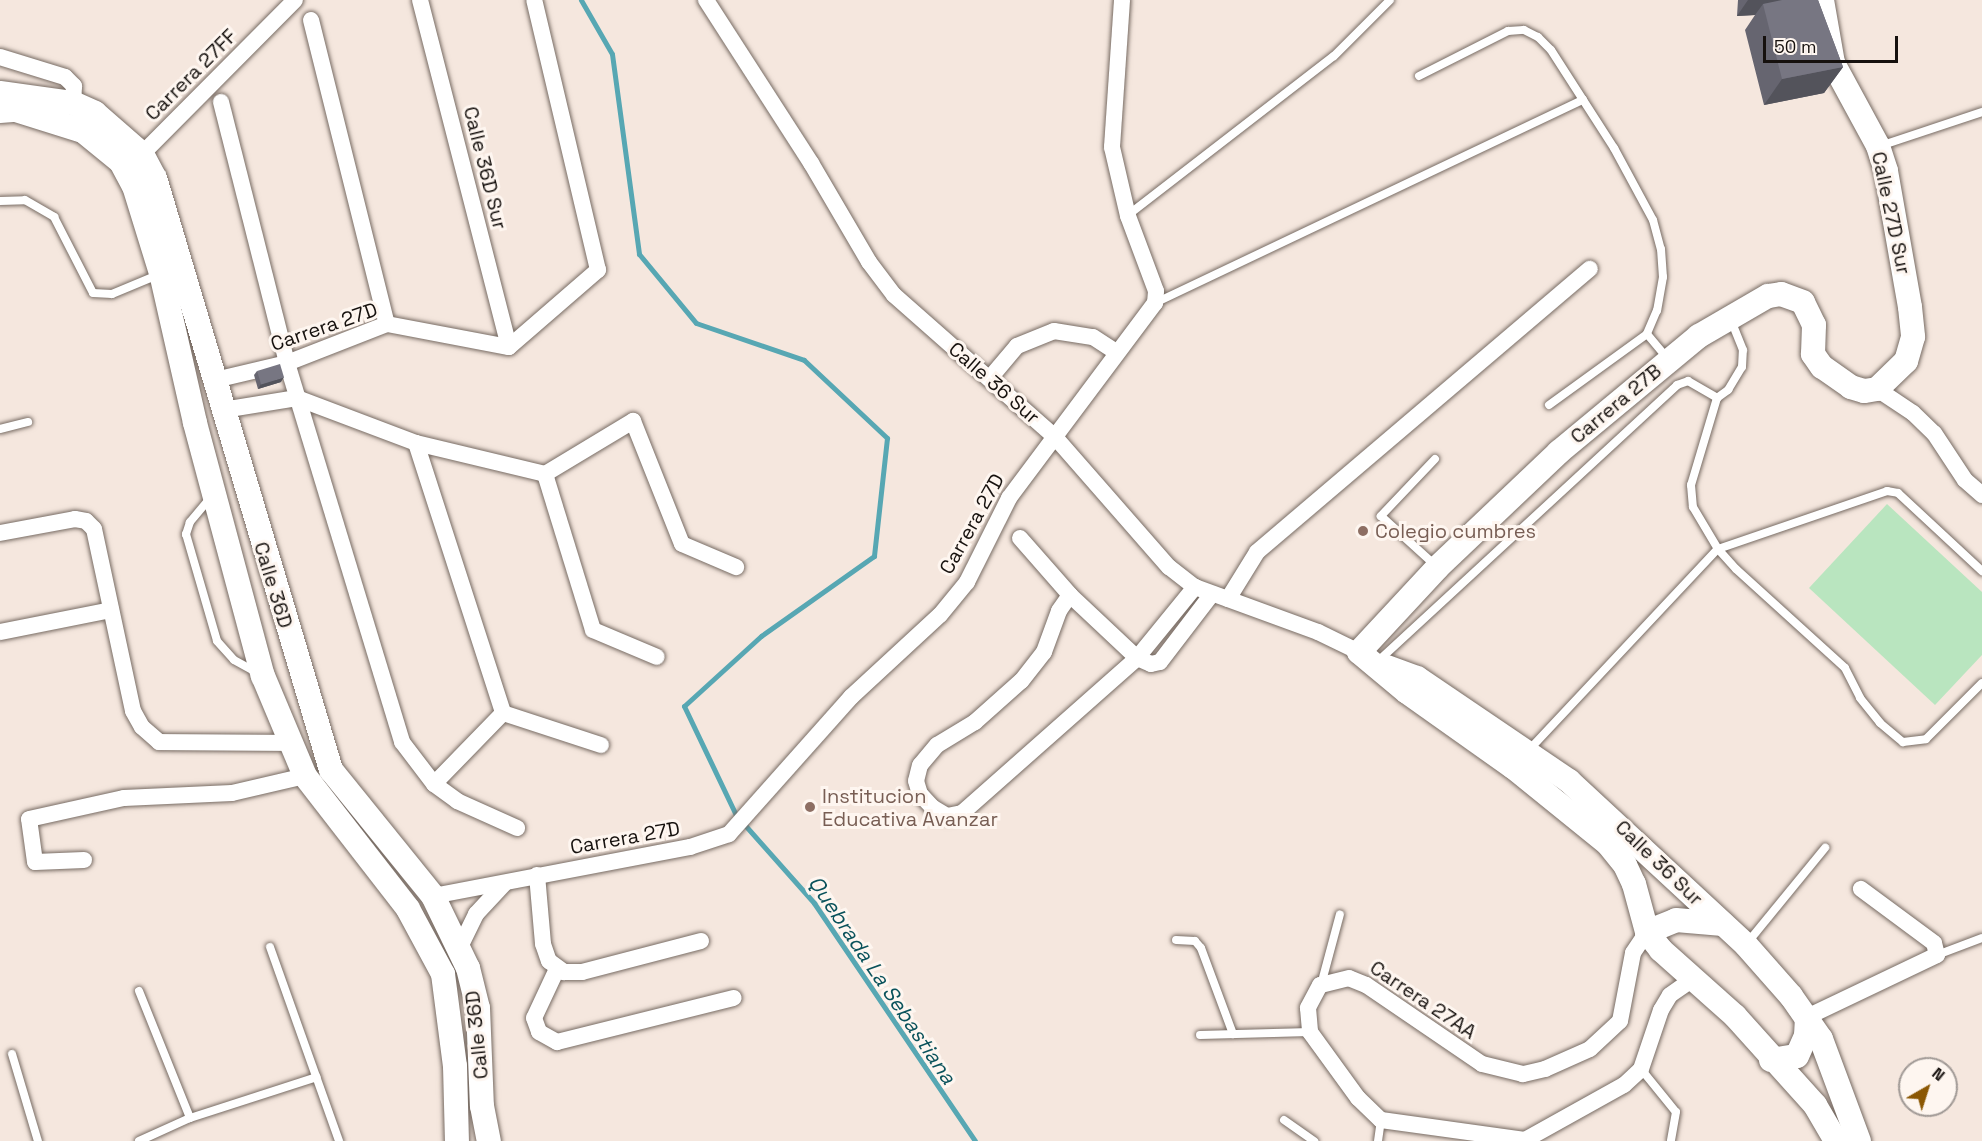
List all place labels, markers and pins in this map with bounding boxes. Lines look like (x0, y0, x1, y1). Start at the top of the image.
place label: Colegio cumbres (1375, 519, 1536, 543)
marker: Colegio cumbres (1356, 524, 1370, 538)
place label: Institucion Educativa Avanzar (822, 784, 998, 831)
marker: Institucion Educativa Avanzar (803, 800, 817, 814)

